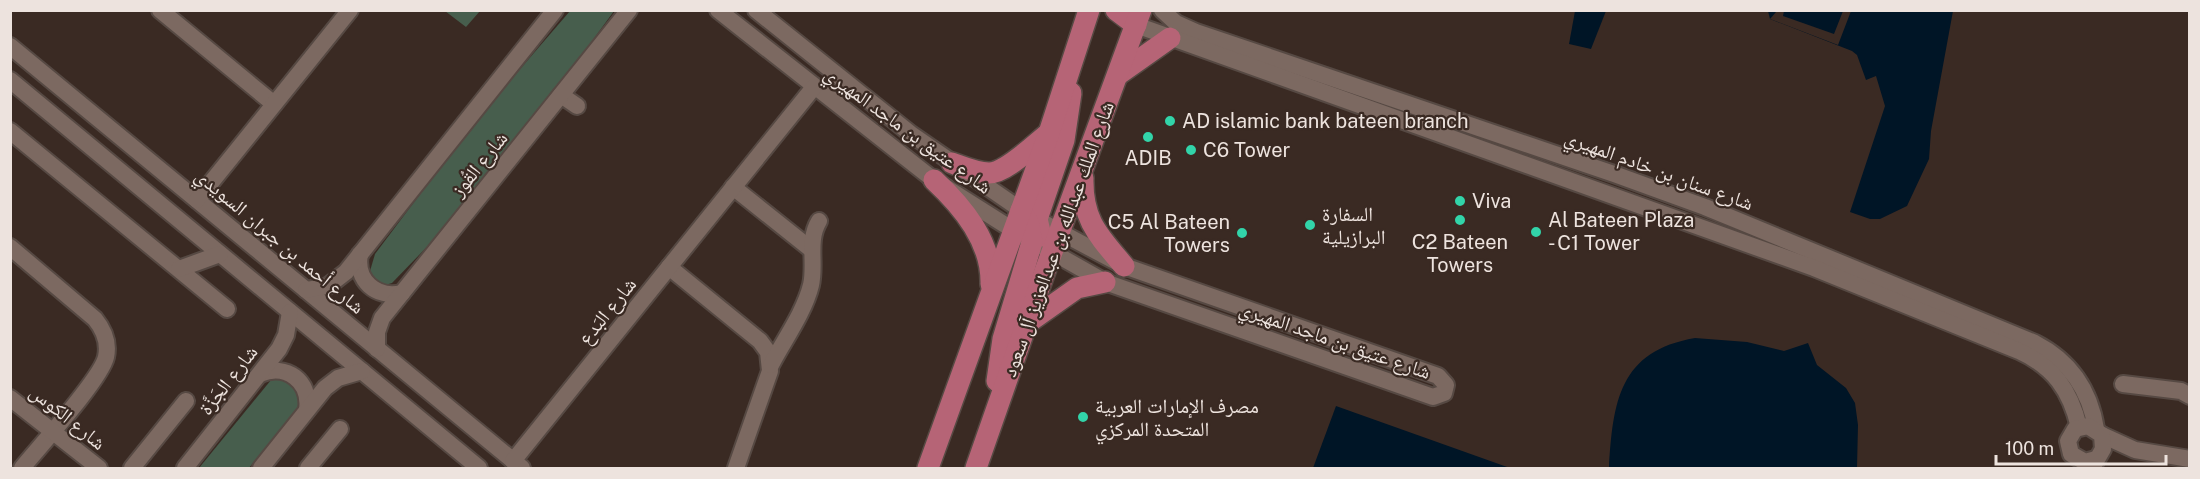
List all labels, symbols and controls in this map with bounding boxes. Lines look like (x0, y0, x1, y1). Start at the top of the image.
street label: شارع عتيق بن ماجد المهيري (817, 61, 996, 202)
street label: شارع الملك عبدالله بن عبدالعزيز آل سعود (997, 98, 1120, 380)
place label: AD islamic bank bateen branch (1182, 109, 1469, 133)
marker: AD islamic bank bateen branch (1163, 114, 1177, 128)
street label: شارع سنان بن خادم المهيري (1560, 125, 1757, 219)
street label: شارع القُوز (445, 127, 513, 203)
marker: ADIB (1141, 130, 1155, 144)
place label: C6 Tower (1203, 138, 1290, 162)
marker: C6 Tower (1184, 143, 1198, 157)
place label: ADIB (1124, 146, 1172, 170)
street label: شارع أحمد بن جبران السويدي (188, 163, 369, 322)
place label: Viva (1472, 189, 1511, 213)
marker: Viva (1453, 194, 1467, 208)
place label: السفارة البرازيلية (1322, 202, 1385, 249)
place label: Al Bateen Plaza - C1 Tower (1548, 208, 1694, 255)
place label: C5 Al Bateen Towers (1108, 210, 1230, 257)
marker: C2 Bateen Towers (1453, 213, 1467, 227)
marker: السفارة البرازيلية (1303, 218, 1317, 232)
marker: Al Bateen Plaza - C1 Tower (1529, 225, 1543, 239)
marker: C5 Al Bateen Towers (1235, 226, 1249, 240)
place label: C2 Bateen Towers (1412, 230, 1508, 277)
street label: شارع البَدع (573, 273, 642, 350)
street label: شارع عتيق بن ماجد المهيري (1235, 296, 1434, 388)
street label: شارع الجَزَّة (193, 341, 263, 420)
street label: شارع الكوس (25, 379, 111, 456)
place label: مصرف الإمارات العربية المتحدة المركزي (1095, 394, 1259, 445)
marker: مصرف الإمارات العربية المتحدة المركزي (1076, 410, 1090, 424)
scale bar (1996, 428, 2166, 466)
text: 100 m (2005, 438, 2054, 459)

